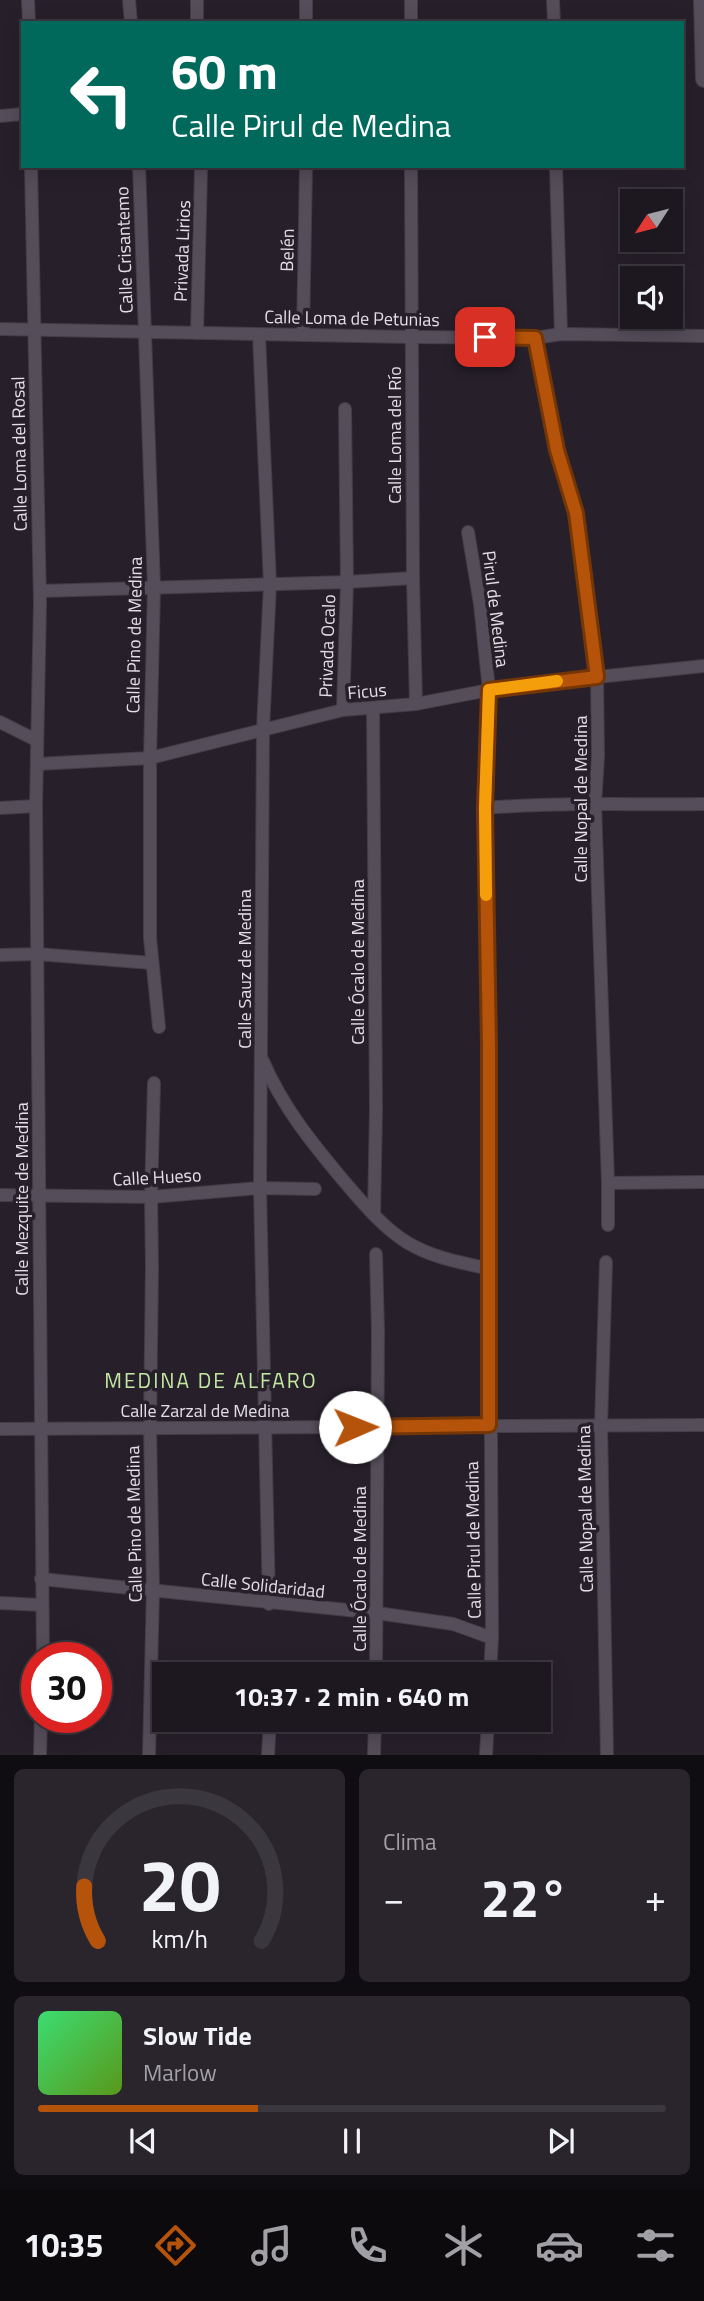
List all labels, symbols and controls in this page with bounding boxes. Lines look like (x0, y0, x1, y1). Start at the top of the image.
text: 60 m (171, 33, 278, 108)
icon: left (56, 49, 147, 140)
text: Calle Pirul de Medina (171, 101, 451, 149)
street label: Calle Crisantemo (108, 186, 140, 314)
north arrow (620, 189, 682, 252)
map controls (620, 189, 683, 329)
street label: Privada Lirios (167, 200, 197, 302)
street label: Belén (273, 228, 301, 272)
button: sound (620, 266, 683, 329)
street label: Calle Loma de Petunias (264, 303, 440, 333)
pin (455, 307, 515, 367)
icon: arrive (466, 318, 504, 356)
street label: Calle Loma del Río (381, 366, 408, 504)
street label: Calle Loma del Rosal (4, 376, 34, 532)
street label: Pirul de Medina (475, 549, 517, 669)
street label: Calle Pino de Medina (119, 556, 149, 714)
street label: Privada Ocalo (312, 594, 342, 698)
street label: Ficus (346, 676, 388, 706)
street label: Calle Nopal de Medina (567, 715, 594, 883)
street label: Calle Ócalo de Medina (344, 879, 371, 1045)
street label: Calle Sauz de Medina (231, 889, 258, 1049)
street label: Calle Mezquite de Medina (8, 1102, 35, 1296)
street label: Calle Hueso (112, 1161, 202, 1193)
district label: MEDINA DE ALFARO (104, 1364, 318, 1396)
position arrow (318, 1390, 392, 1464)
street label: Calle Zarzal de Medina (120, 1397, 290, 1424)
street label: Calle Nopal de Medina (570, 1425, 600, 1593)
street label: Calle Pino de Medina (119, 1445, 149, 1603)
street label: Calle Pirul de Medina (458, 1461, 488, 1619)
street label: Calle Ócalo de Medina (346, 1486, 373, 1652)
street label: Calle Solidaridad (200, 1565, 326, 1605)
speed limit sign: 30 (21, 1642, 112, 1733)
text: 10:37 · 2 min · 640 m (234, 1677, 469, 1716)
text: Clima (383, 1824, 437, 1859)
text: 20 (139, 1830, 220, 1940)
text: 22° (481, 1858, 568, 1937)
text: − (383, 1869, 404, 1927)
text: + (645, 1869, 666, 1927)
text: km/h (151, 1920, 208, 1958)
text: Slow Tide (143, 2016, 252, 2055)
text: Marlow (143, 2055, 217, 2090)
icon: previous (124, 2122, 162, 2160)
icon: pause (333, 2122, 371, 2160)
icon: next (542, 2122, 580, 2160)
text: 10:35 (24, 2221, 103, 2269)
icon: directions (151, 2221, 200, 2270)
icon: music (247, 2221, 296, 2270)
icon: phone (343, 2221, 392, 2270)
icon: climate (439, 2221, 488, 2270)
icon: car (535, 2221, 584, 2270)
icon: filters (631, 2221, 680, 2270)

